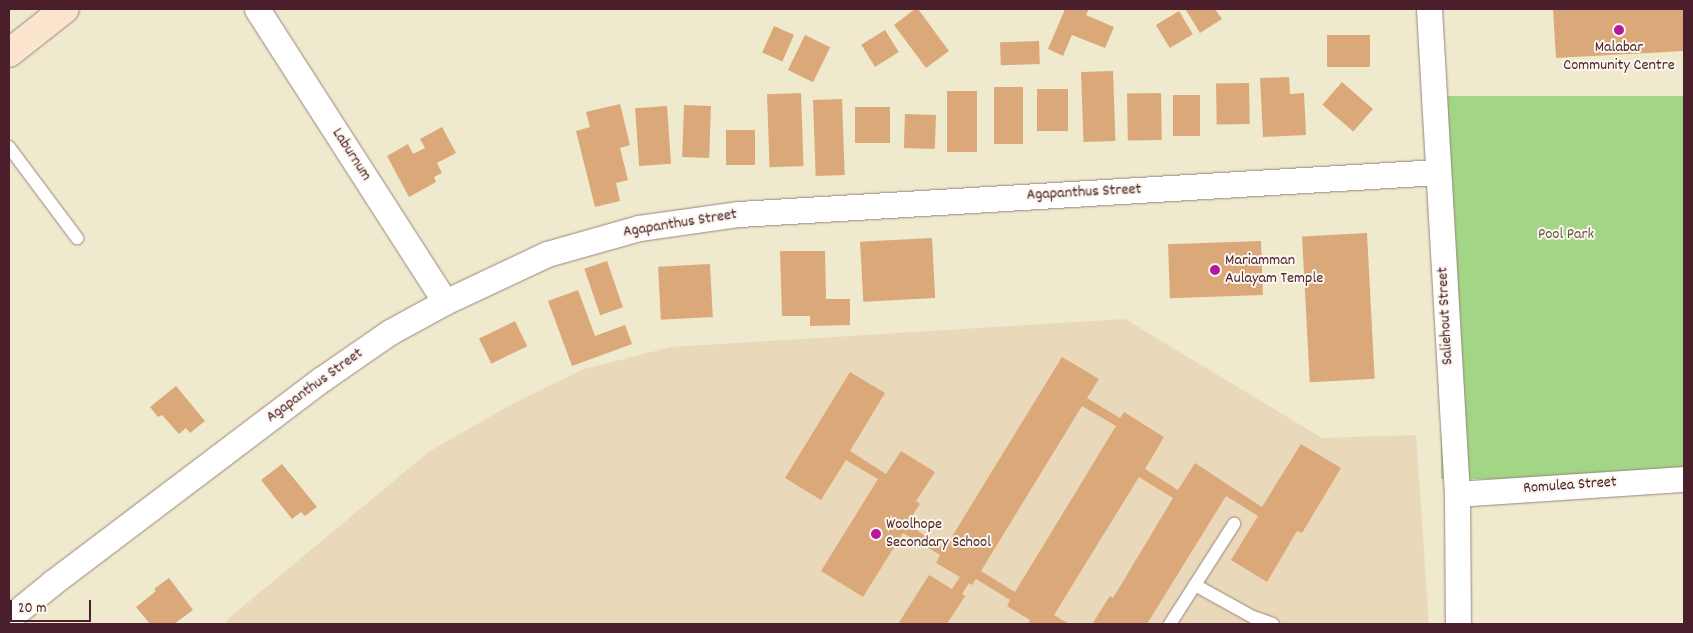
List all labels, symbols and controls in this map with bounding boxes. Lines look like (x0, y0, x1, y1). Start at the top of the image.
marker: Malabar Community Centre (1613, 24, 1625, 36)
place label: Malabar Community Centre (1563, 38, 1675, 76)
street label: Laburnum (327, 125, 375, 185)
street label: Agapanthus Street (1026, 180, 1142, 206)
street label: Agapanthus Street (622, 206, 738, 242)
park label: Pool Park (1538, 225, 1594, 245)
place label: Mariamman Aulayam Temple (1225, 251, 1323, 289)
marker: Mariamman Aulayam Temple (1209, 264, 1221, 276)
street label: Saliehout Street (1434, 267, 1458, 365)
street label: Agapanthus Street (263, 344, 367, 428)
street label: Romulea Street (1523, 473, 1617, 499)
place label: Woolhope Secondary School (886, 515, 991, 553)
marker: Woolhope Secondary School (870, 528, 882, 540)
scale bar (12, 590, 94, 622)
text: 20 m (18, 598, 46, 620)

